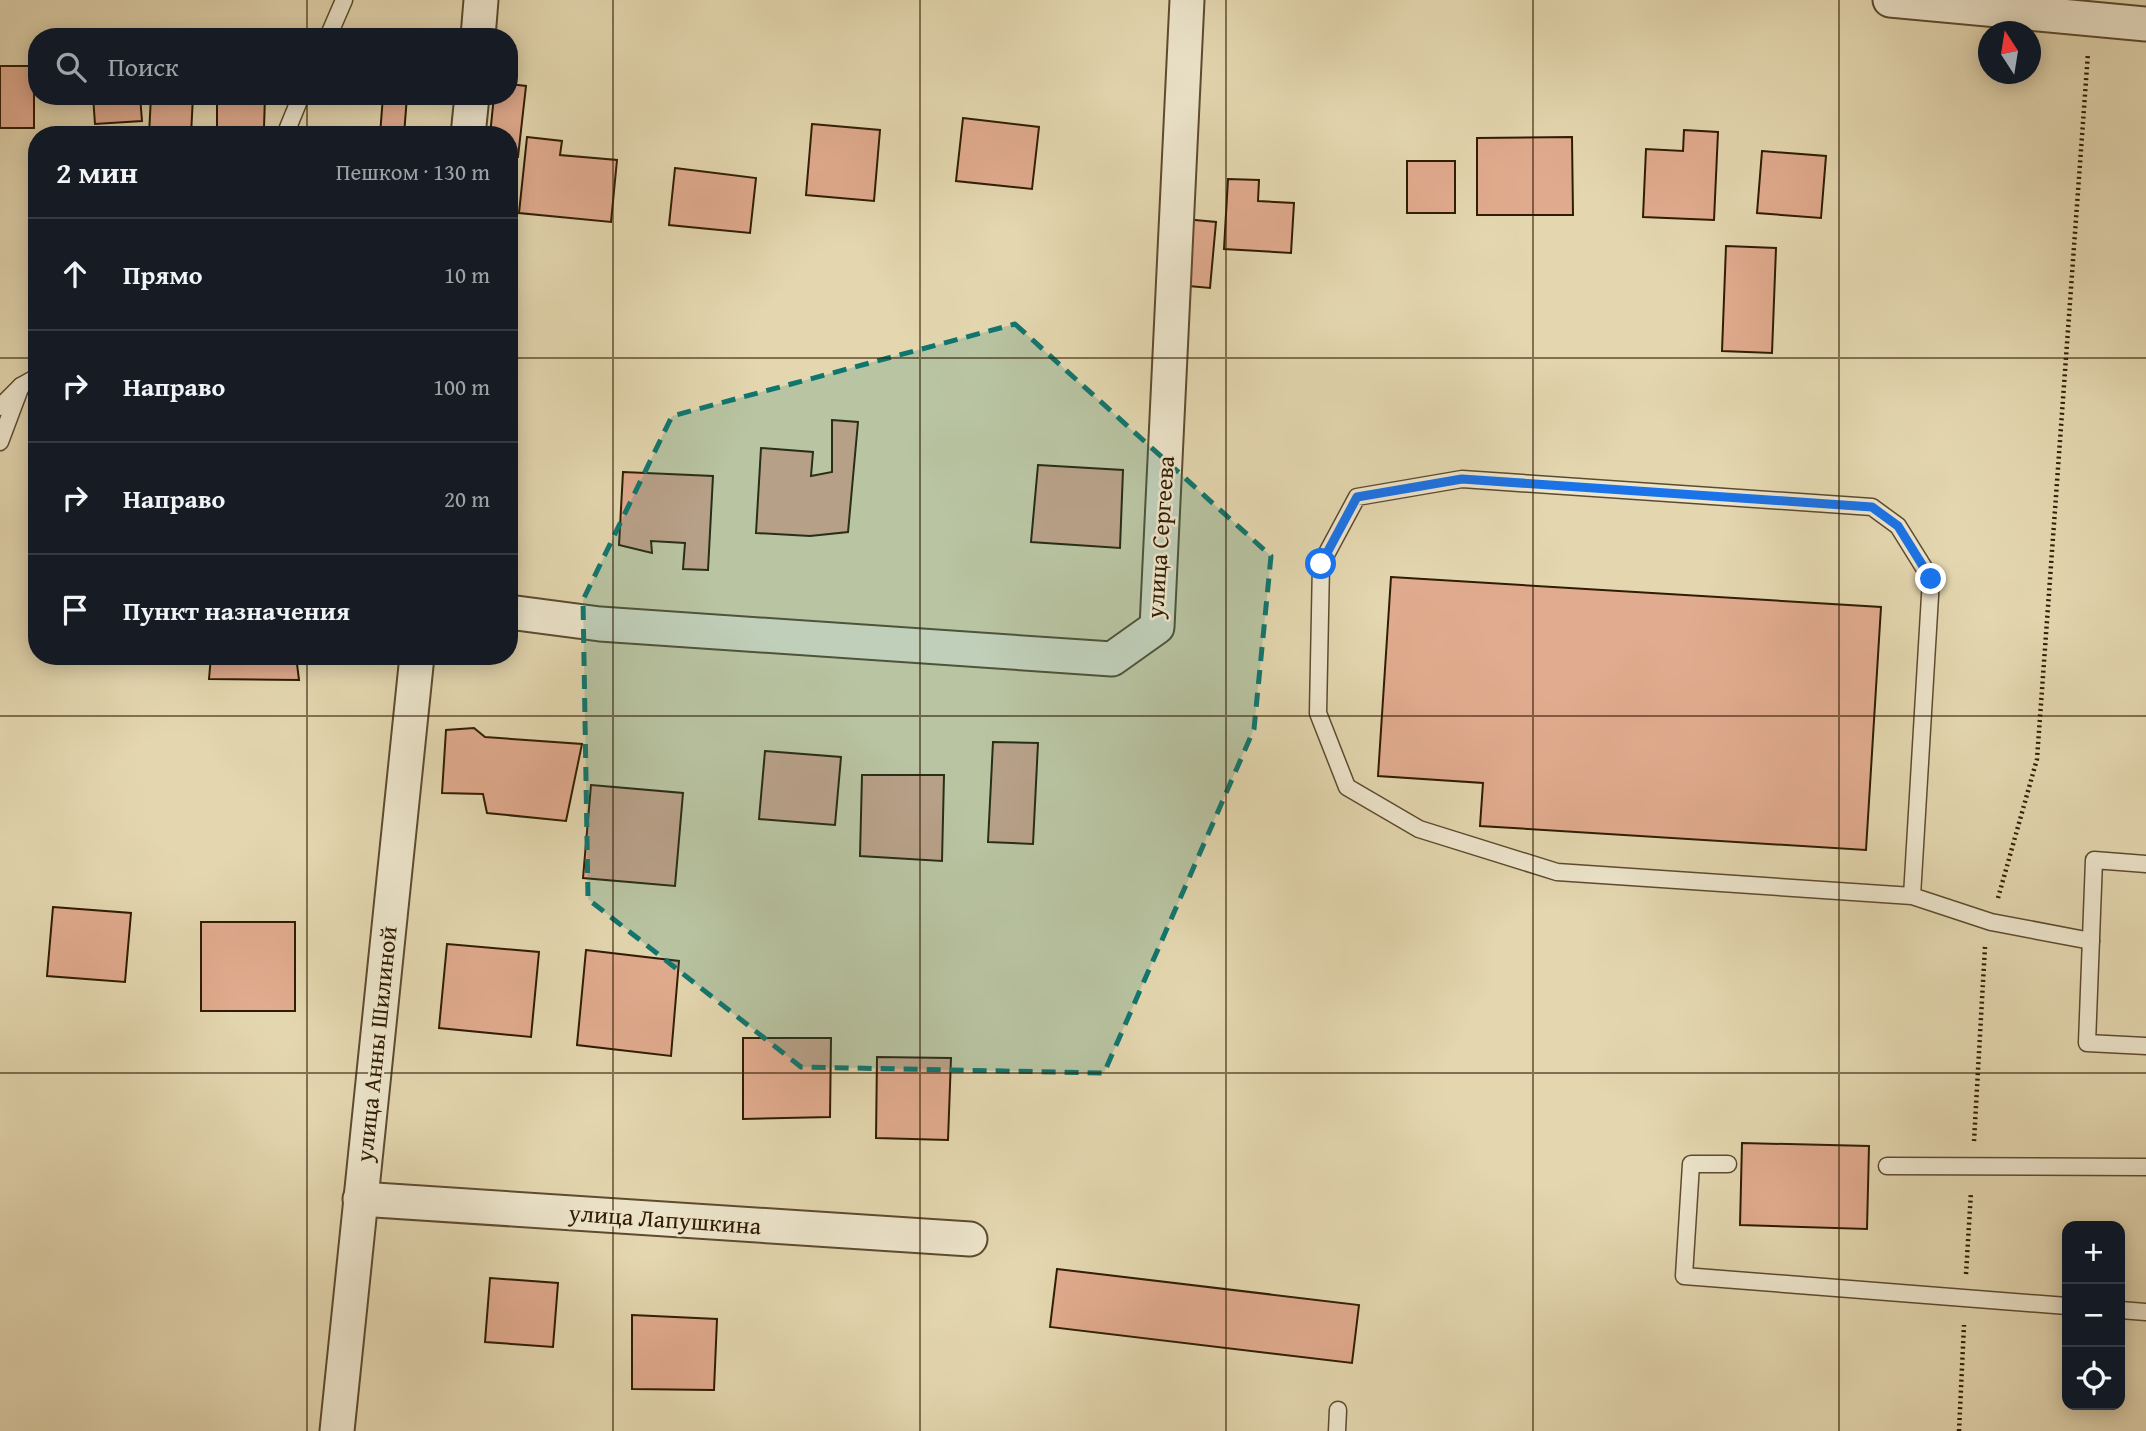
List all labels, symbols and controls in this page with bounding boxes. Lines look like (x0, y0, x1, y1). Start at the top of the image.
north arrow (1978, 21, 2041, 84)
search box (28, 28, 518, 105)
text: Поиск (108, 47, 179, 86)
icon: search (52, 48, 90, 86)
text: 2 мин (56, 150, 138, 194)
text: Пешком · 130 m (336, 155, 490, 188)
icon: ahead (56, 255, 94, 293)
text: Прямо (123, 255, 203, 294)
text: 10 m (444, 258, 490, 291)
icon: right (56, 367, 94, 405)
text: Направо (123, 367, 225, 406)
text: 100 m (433, 370, 490, 403)
street label: улица Сергеева (1137, 454, 1183, 621)
icon: right (56, 479, 94, 517)
text: Направо (123, 479, 225, 518)
text: 20 m (444, 482, 490, 515)
route start (1305, 548, 1336, 579)
route end (1915, 563, 1946, 594)
icon: arrive (56, 591, 94, 629)
text: Пункт назначения (123, 591, 350, 630)
street label: улица Анны Шилиной (346, 924, 406, 1165)
street label: улица Лапушкина (567, 1195, 763, 1243)
map controls (2062, 1221, 2125, 1410)
button: + (2062, 1221, 2125, 1284)
button: − (2062, 1284, 2125, 1347)
button: locate (2062, 1347, 2125, 1410)

